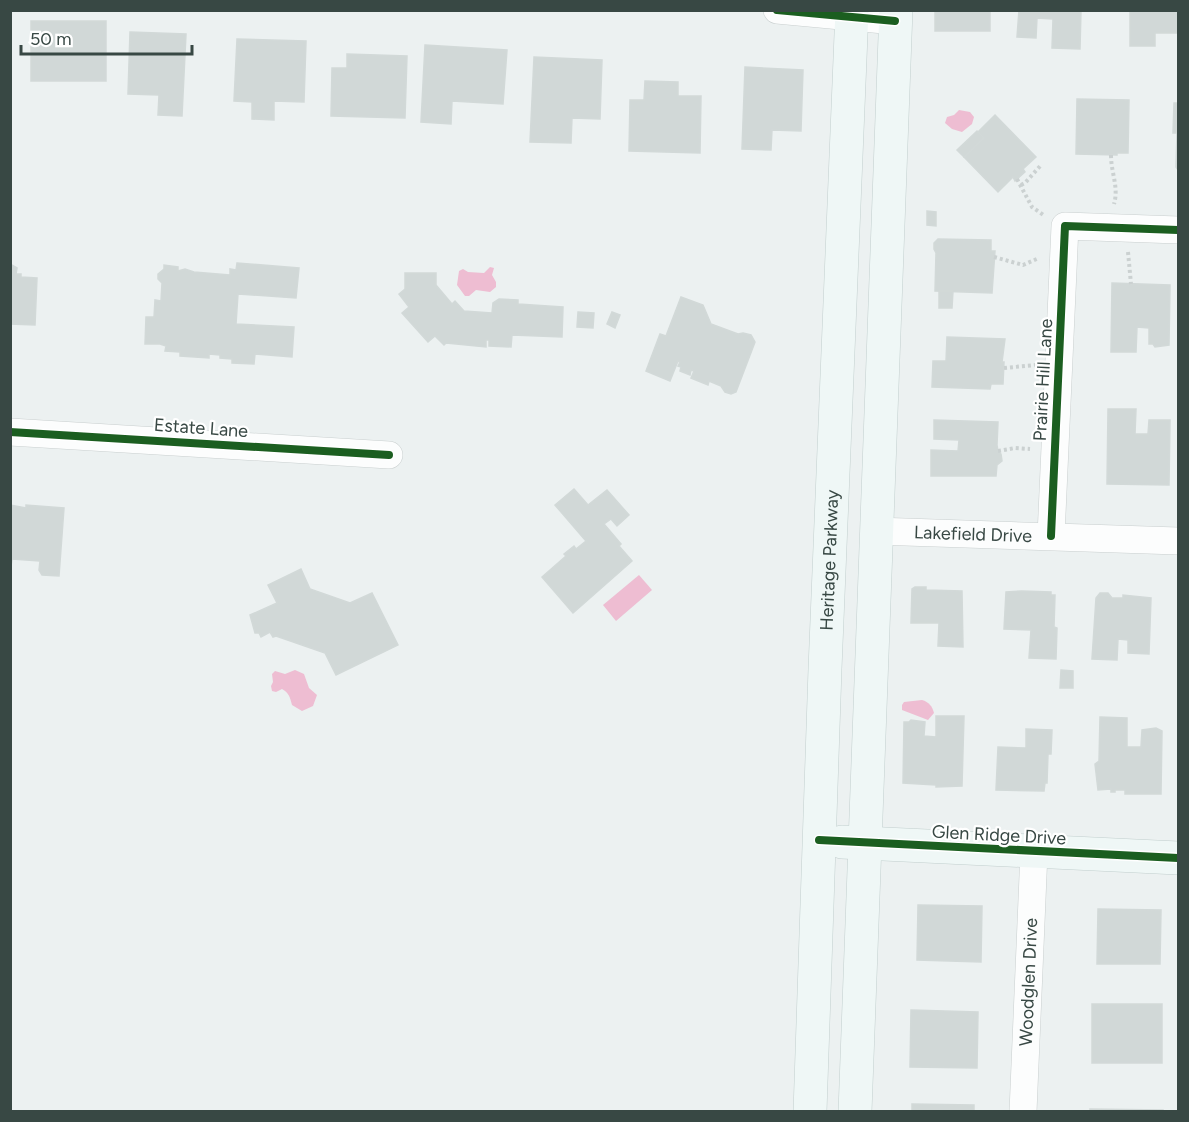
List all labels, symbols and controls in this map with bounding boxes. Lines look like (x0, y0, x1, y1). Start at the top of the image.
scale bar (21, 18, 192, 56)
text: 50 m (30, 28, 72, 50)
street label: Prairie Hill Lane (1029, 318, 1057, 442)
street label: Estate Lane (153, 414, 249, 442)
street label: Heritage Parkway (816, 489, 843, 631)
street label: Lakefield Drive (913, 521, 1033, 547)
street label: Glen Ridge Drive (931, 820, 1067, 850)
street label: Woodglen Drive (1015, 917, 1042, 1047)

